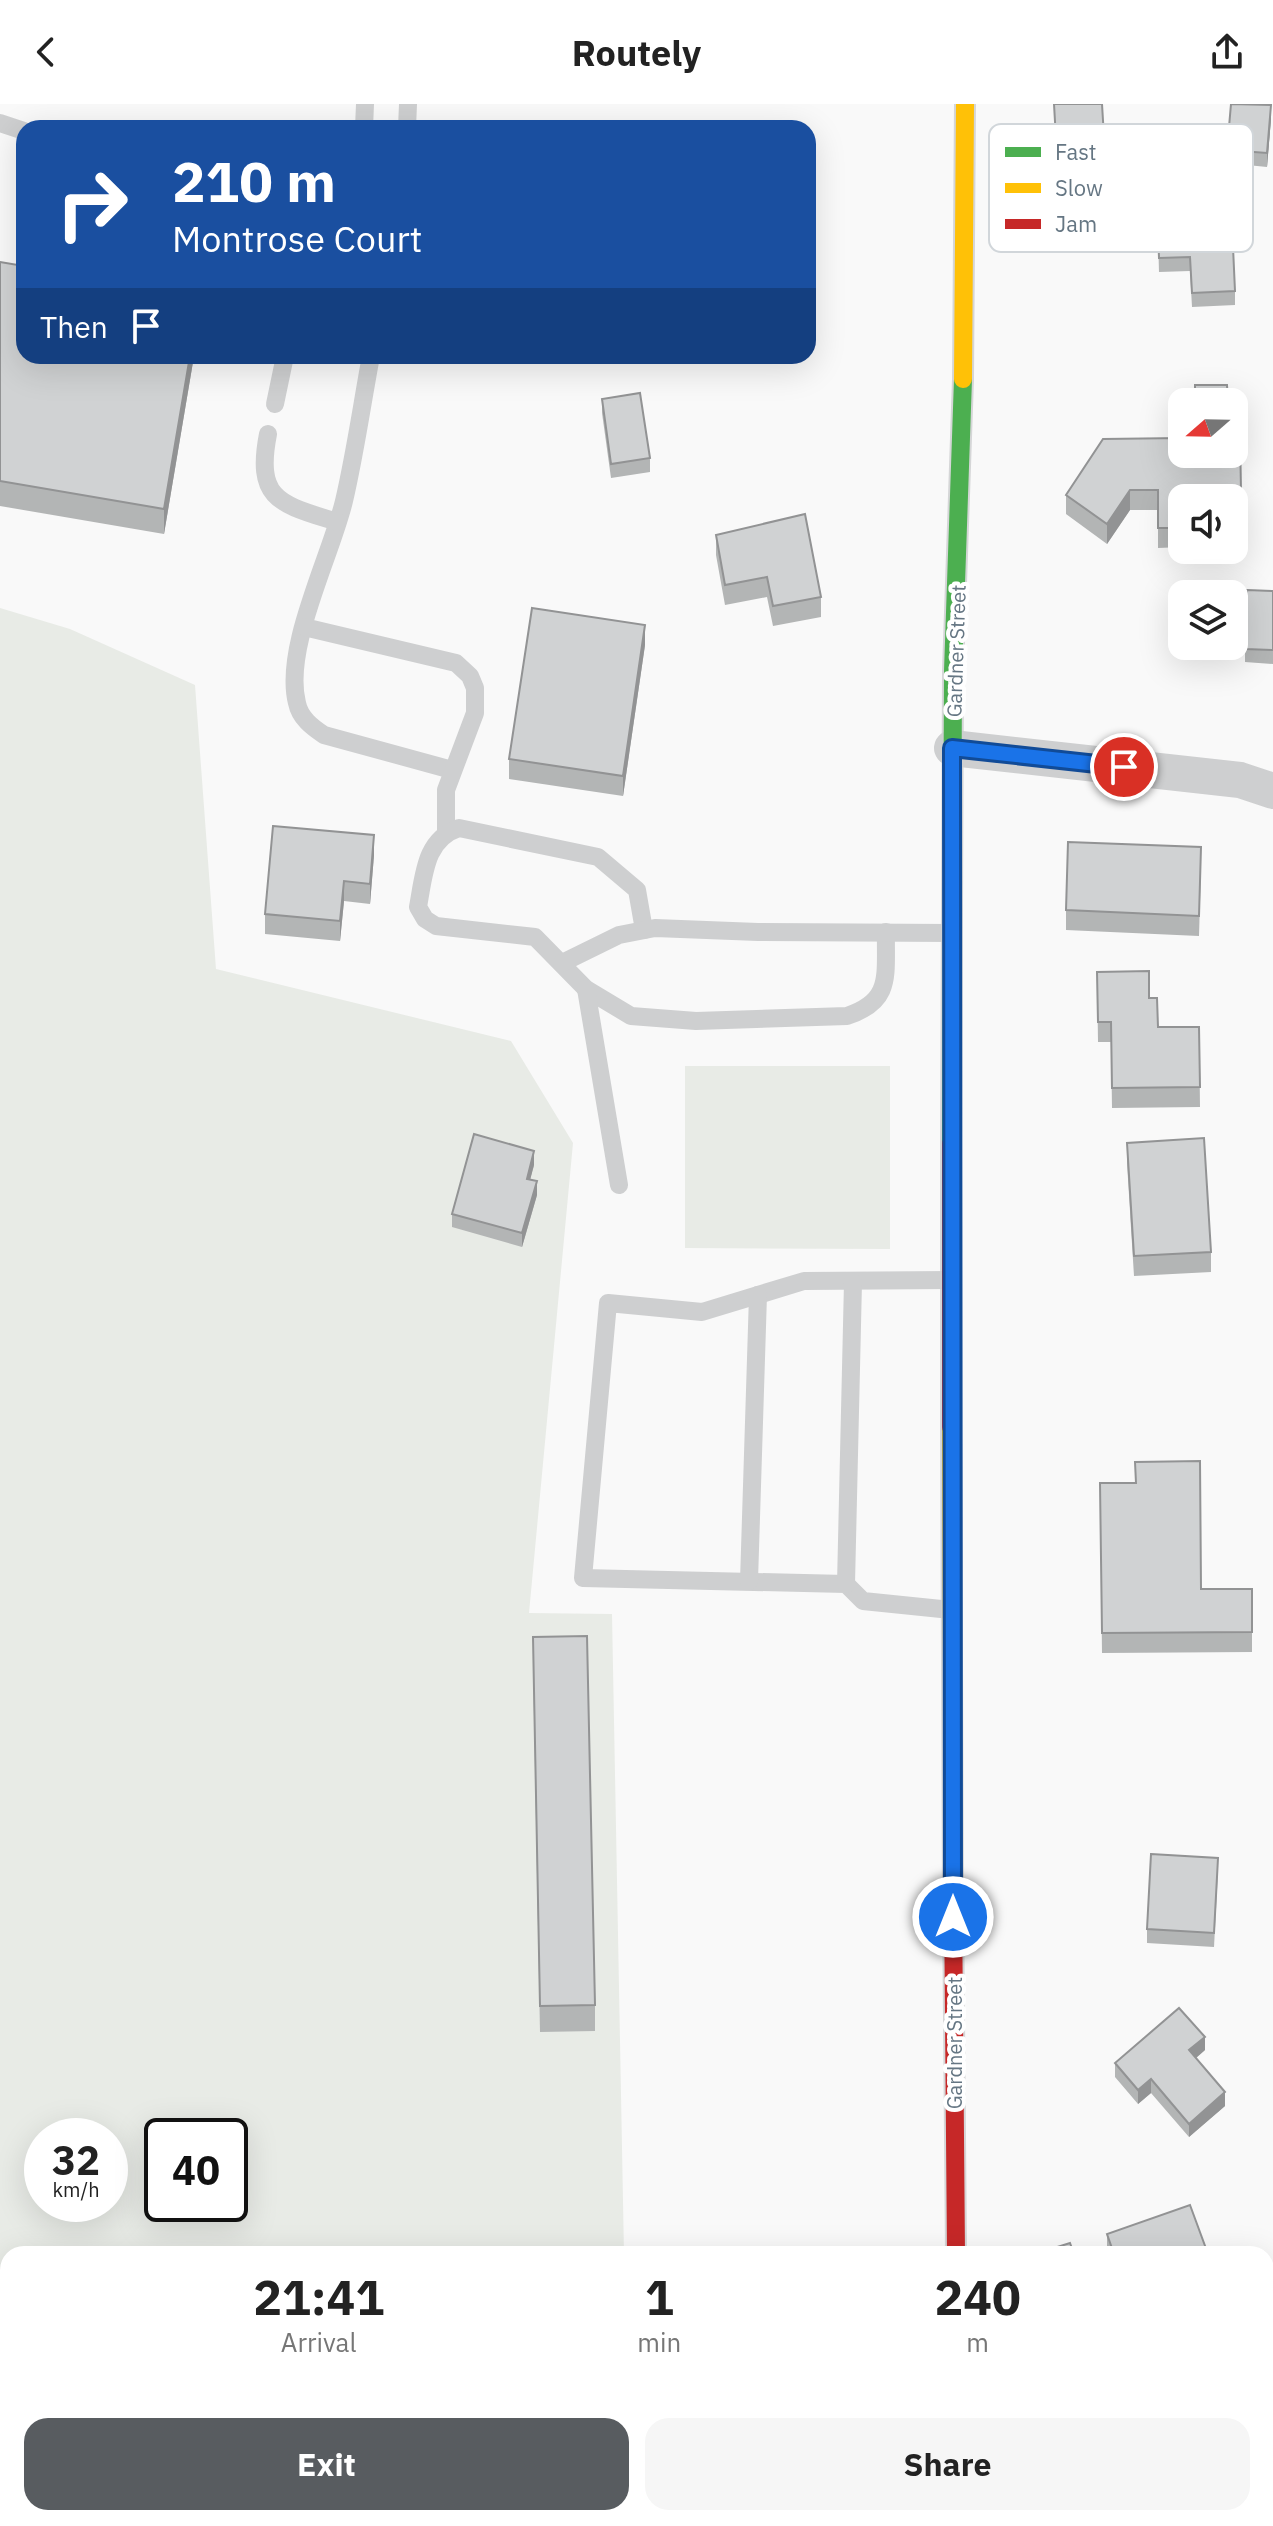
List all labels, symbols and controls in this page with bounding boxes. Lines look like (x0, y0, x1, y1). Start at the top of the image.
text: Routely (572, 29, 701, 76)
icon: back (24, 30, 68, 74)
icon: share (1205, 30, 1249, 74)
legend (989, 124, 1253, 252)
text: Fast (1055, 137, 1096, 166)
text: 210 m (172, 145, 336, 217)
icon: right (40, 152, 144, 256)
text: Slow (1055, 173, 1103, 202)
text: Jam (1055, 209, 1097, 238)
text: Montrose Court (172, 215, 422, 262)
icon: arrive (124, 304, 168, 348)
text: Then (40, 307, 108, 346)
north arrow (1168, 388, 1248, 468)
map controls (1168, 388, 1248, 660)
button: sound (1168, 484, 1248, 564)
button: layers (1168, 580, 1248, 660)
street label: Gardner Street (940, 584, 972, 718)
pin (1090, 733, 1158, 801)
icon: arrive (1102, 745, 1146, 789)
position arrow (911, 1875, 995, 1959)
street label: Gardner Street (941, 1977, 968, 2109)
speed limit sign: 40 (144, 2118, 248, 2222)
text: 32 (52, 2134, 100, 2186)
text: km/h (52, 2176, 100, 2203)
text: 21:41 (253, 2266, 384, 2328)
text: 1 (645, 2266, 674, 2328)
text: 240 (934, 2266, 1021, 2328)
text: Arrival (281, 2325, 357, 2359)
text: min (637, 2325, 681, 2359)
text: m (966, 2325, 989, 2359)
button: Exit (24, 2418, 629, 2510)
button: Share (645, 2418, 1250, 2510)

